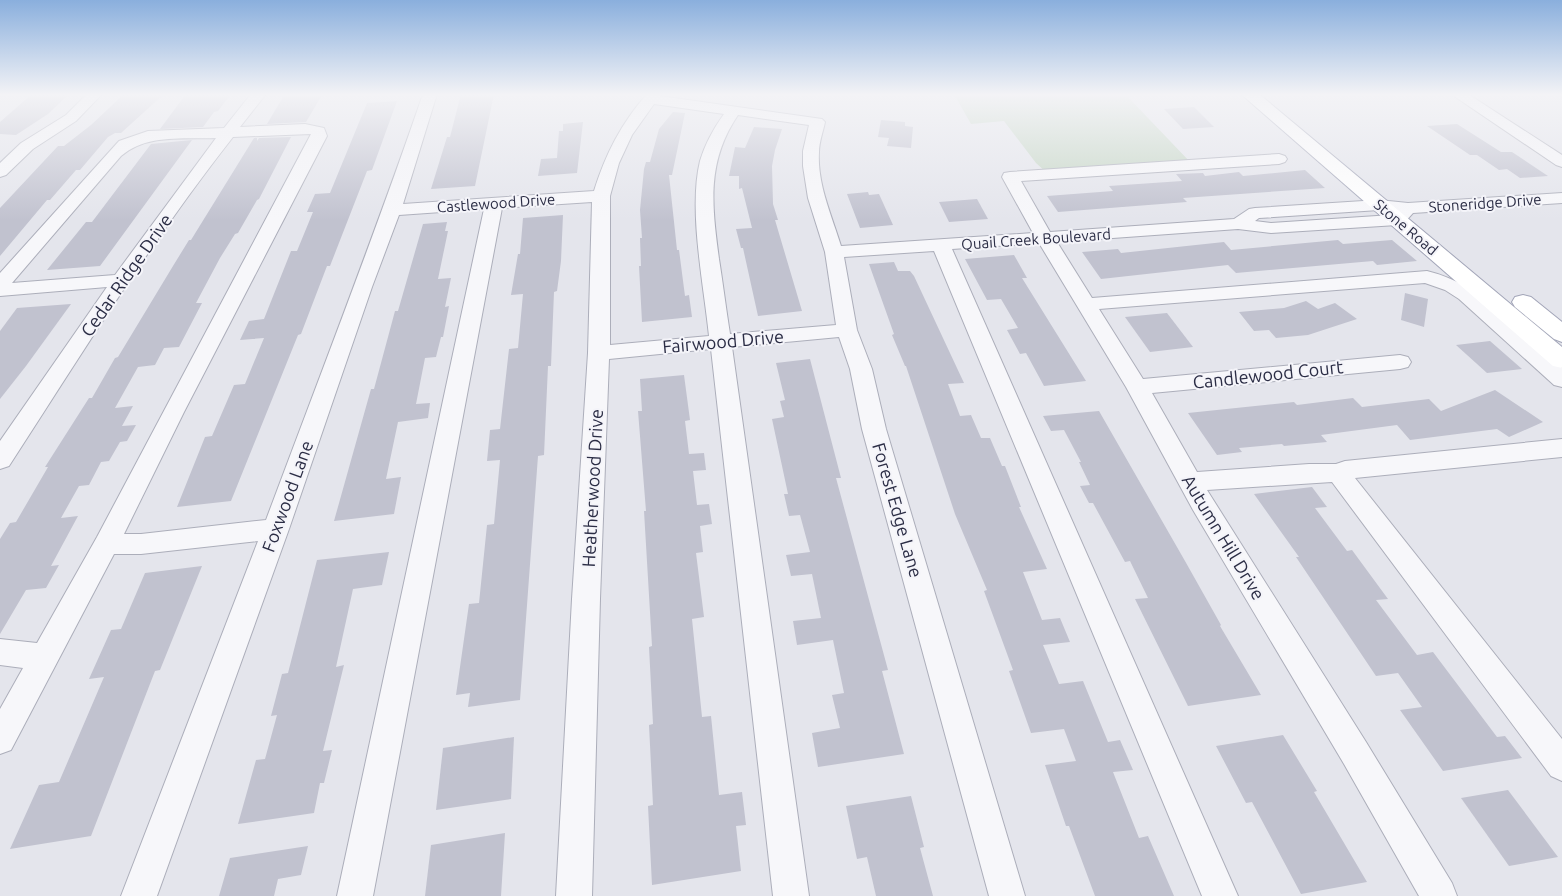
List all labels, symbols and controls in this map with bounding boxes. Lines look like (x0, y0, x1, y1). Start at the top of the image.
street label: Castlewood Drive (436, 190, 556, 216)
street label: Stoneridge Drive (1428, 191, 1542, 215)
street label: Stone Road (1371, 196, 1441, 258)
street label: Cedar Ridge Drive (76, 210, 176, 340)
street label: Quail Creek Boulevard (961, 225, 1111, 253)
street label: Fairwood Drive (661, 326, 785, 356)
street label: Candlewood Court (1192, 356, 1344, 392)
street label: Heatherwood Drive (578, 408, 606, 568)
street label: Foxwood Lane (258, 437, 316, 555)
street label: Forest Edge Lane (869, 440, 927, 580)
street label: Autumn Hill Drive (1179, 471, 1269, 603)

